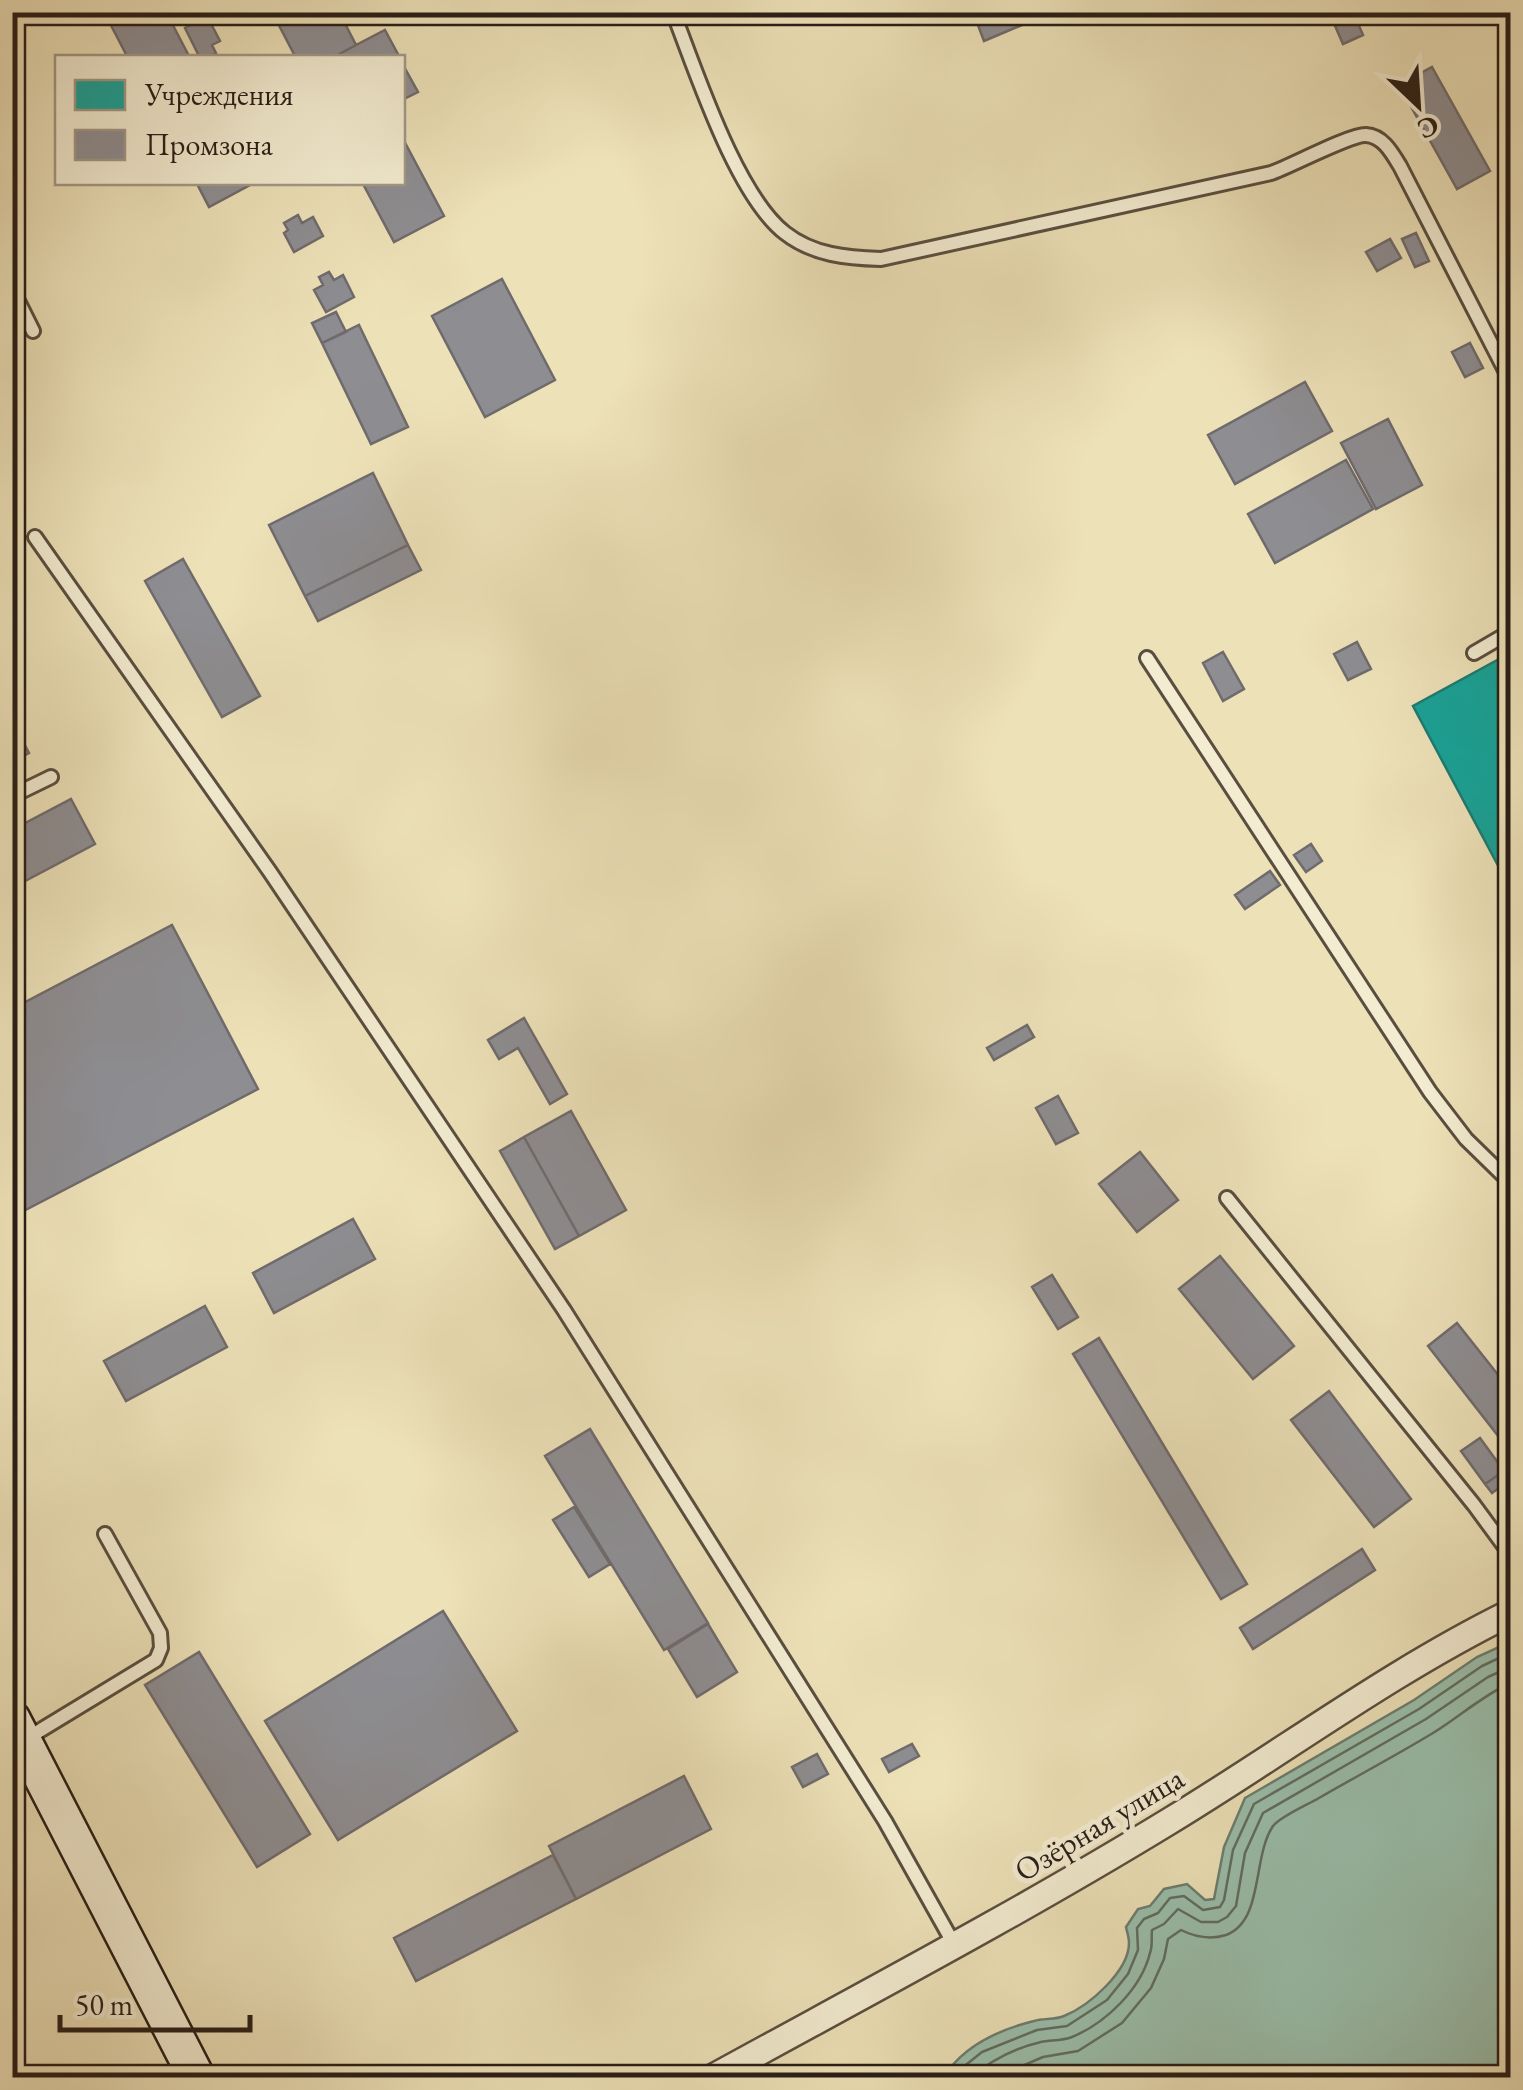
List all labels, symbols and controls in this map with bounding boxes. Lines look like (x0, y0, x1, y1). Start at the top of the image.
legend (55, 55, 405, 185)
north arrow (1368, 55, 1468, 155)
text: Учреждения (144, 75, 294, 114)
text: С (1412, 107, 1445, 148)
text: Промзона (145, 125, 273, 164)
street label: Озёрная улица (1006, 1757, 1192, 1891)
scale bar (60, 1970, 250, 2032)
text: 50 m (75, 1985, 133, 2024)

